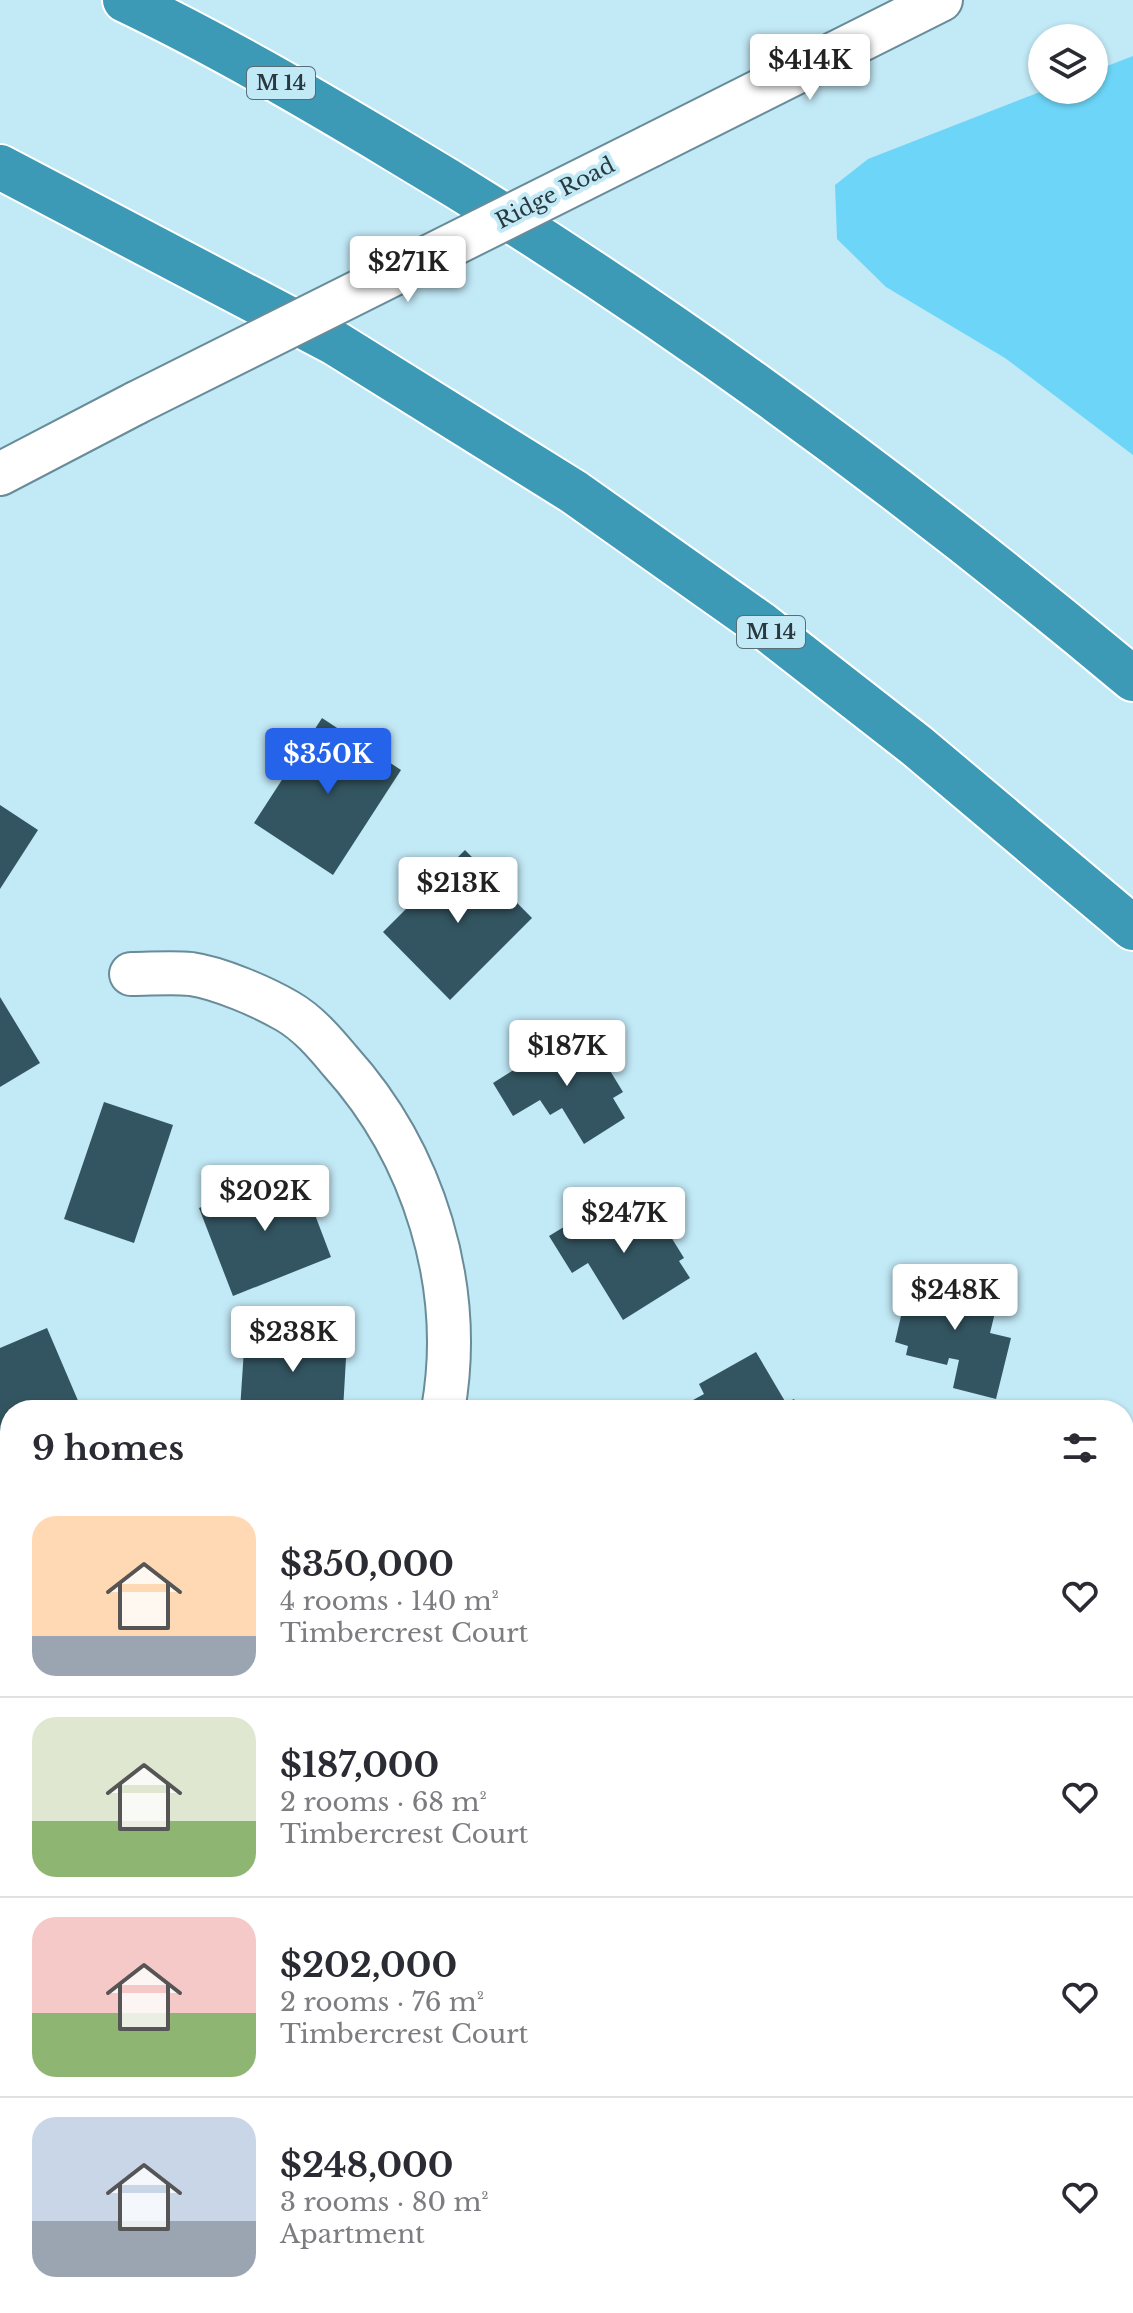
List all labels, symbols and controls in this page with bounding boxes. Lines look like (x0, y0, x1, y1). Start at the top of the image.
map controls (1028, 24, 1108, 104)
button: layers (1028, 24, 1108, 104)
pin: $414K (754, 34, 866, 102)
text: $414K (768, 44, 852, 76)
road number: M 14 (247, 67, 315, 99)
street label: Ridge Road (491, 151, 619, 235)
pin: $271K (352, 236, 464, 304)
text: $271K (368, 246, 448, 278)
road number: M 14 (737, 616, 805, 648)
pin: $350K (272, 728, 384, 796)
text: $350K (283, 738, 373, 770)
pin: $213K (402, 857, 514, 925)
text: $213K (417, 867, 499, 899)
pin: $187K (511, 1020, 623, 1088)
text: $187K (527, 1030, 607, 1062)
pin: $202K (209, 1165, 321, 1233)
text: $202K (219, 1175, 311, 1207)
pin: $247K (568, 1187, 680, 1255)
text: $247K (581, 1197, 667, 1229)
pin: $248K (899, 1264, 1011, 1332)
text: $248K (911, 1274, 999, 1306)
pin: $238K (237, 1306, 349, 1374)
text: $238K (249, 1316, 337, 1348)
icon: filters (1058, 1426, 1102, 1470)
text: 9 homes (32, 1427, 184, 1469)
text: $350,000 (280, 1543, 454, 1585)
icon: home (96, 1548, 192, 1644)
icon: heart (1058, 1574, 1102, 1618)
text: 4 rooms · 140 m² (280, 1585, 499, 1617)
text: Timbercrest Court (280, 1617, 528, 1649)
text: $187,000 (280, 1744, 439, 1786)
icon: home (96, 1749, 192, 1845)
icon: heart (1058, 1775, 1102, 1819)
text: 2 rooms · 68 m² (280, 1786, 487, 1818)
text: Timbercrest Court (280, 1818, 528, 1850)
text: $202,000 (280, 1944, 457, 1986)
icon: home (96, 1949, 192, 2045)
icon: heart (1058, 1975, 1102, 2019)
text: 2 rooms · 76 m² (280, 1986, 484, 2018)
text: Timbercrest Court (280, 2018, 528, 2050)
text: $248,000 (280, 2144, 453, 2186)
icon: home (96, 2149, 192, 2245)
icon: heart (1058, 2175, 1102, 2219)
text: 3 rooms · 80 m² (280, 2186, 489, 2218)
text: Apartment (280, 2218, 425, 2250)

